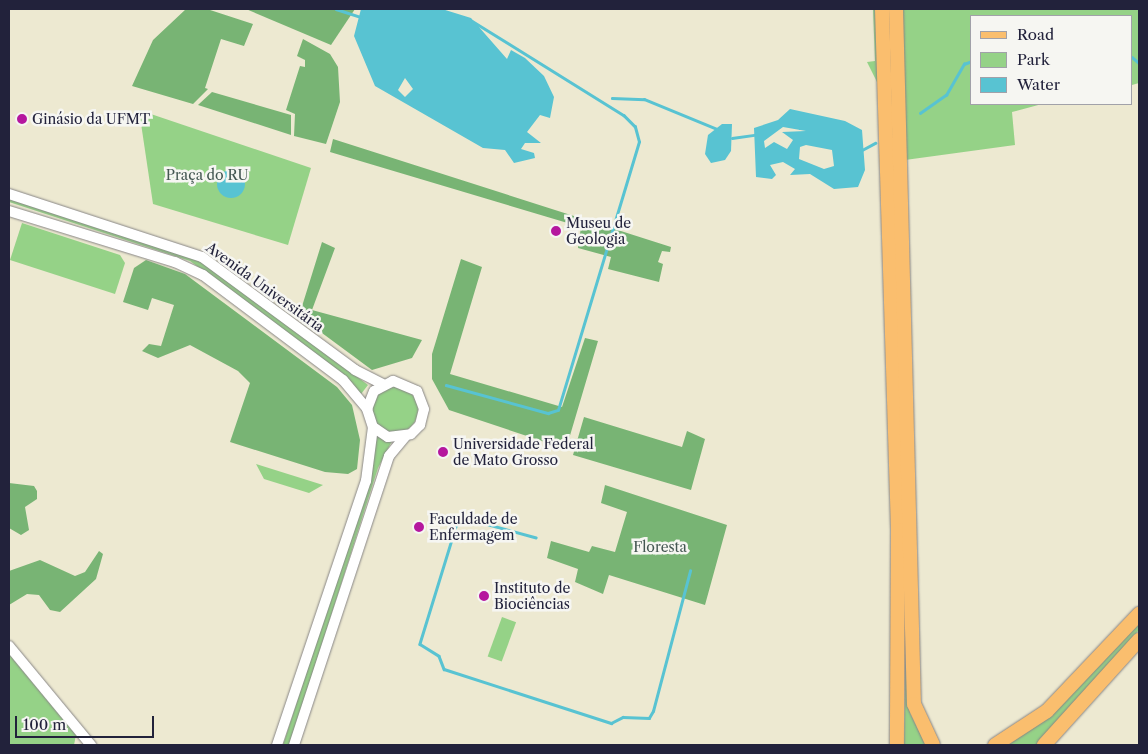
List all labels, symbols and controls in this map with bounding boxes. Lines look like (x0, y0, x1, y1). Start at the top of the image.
legend (970, 15, 1133, 105)
text: Road (1017, 25, 1054, 44)
text: Park (1017, 50, 1050, 69)
text: Water (1017, 75, 1060, 94)
place label: Ginásio da UFMT (32, 111, 150, 127)
marker: Ginásio da UFMT (16, 113, 28, 125)
park label: Praça do RU (166, 167, 248, 183)
place label: Museu de Geologia (566, 215, 631, 248)
marker: Museu de Geologia (550, 225, 562, 237)
street label: Avenida Universitária (203, 239, 327, 335)
place label: Universidade Federal de Mato Grosso (453, 436, 594, 468)
marker: Universidade Federal de Mato Grosso (437, 446, 449, 458)
place label: Faculdade de Enfermagem (429, 511, 517, 544)
marker: Faculdade de Enfermagem (413, 521, 425, 533)
park label: Floresta (633, 539, 687, 555)
place label: Instituto de Biociências (494, 580, 570, 612)
marker: Instituto de Biociências (478, 590, 490, 602)
scale bar (18, 706, 156, 738)
text: 100 m (23, 715, 66, 734)

